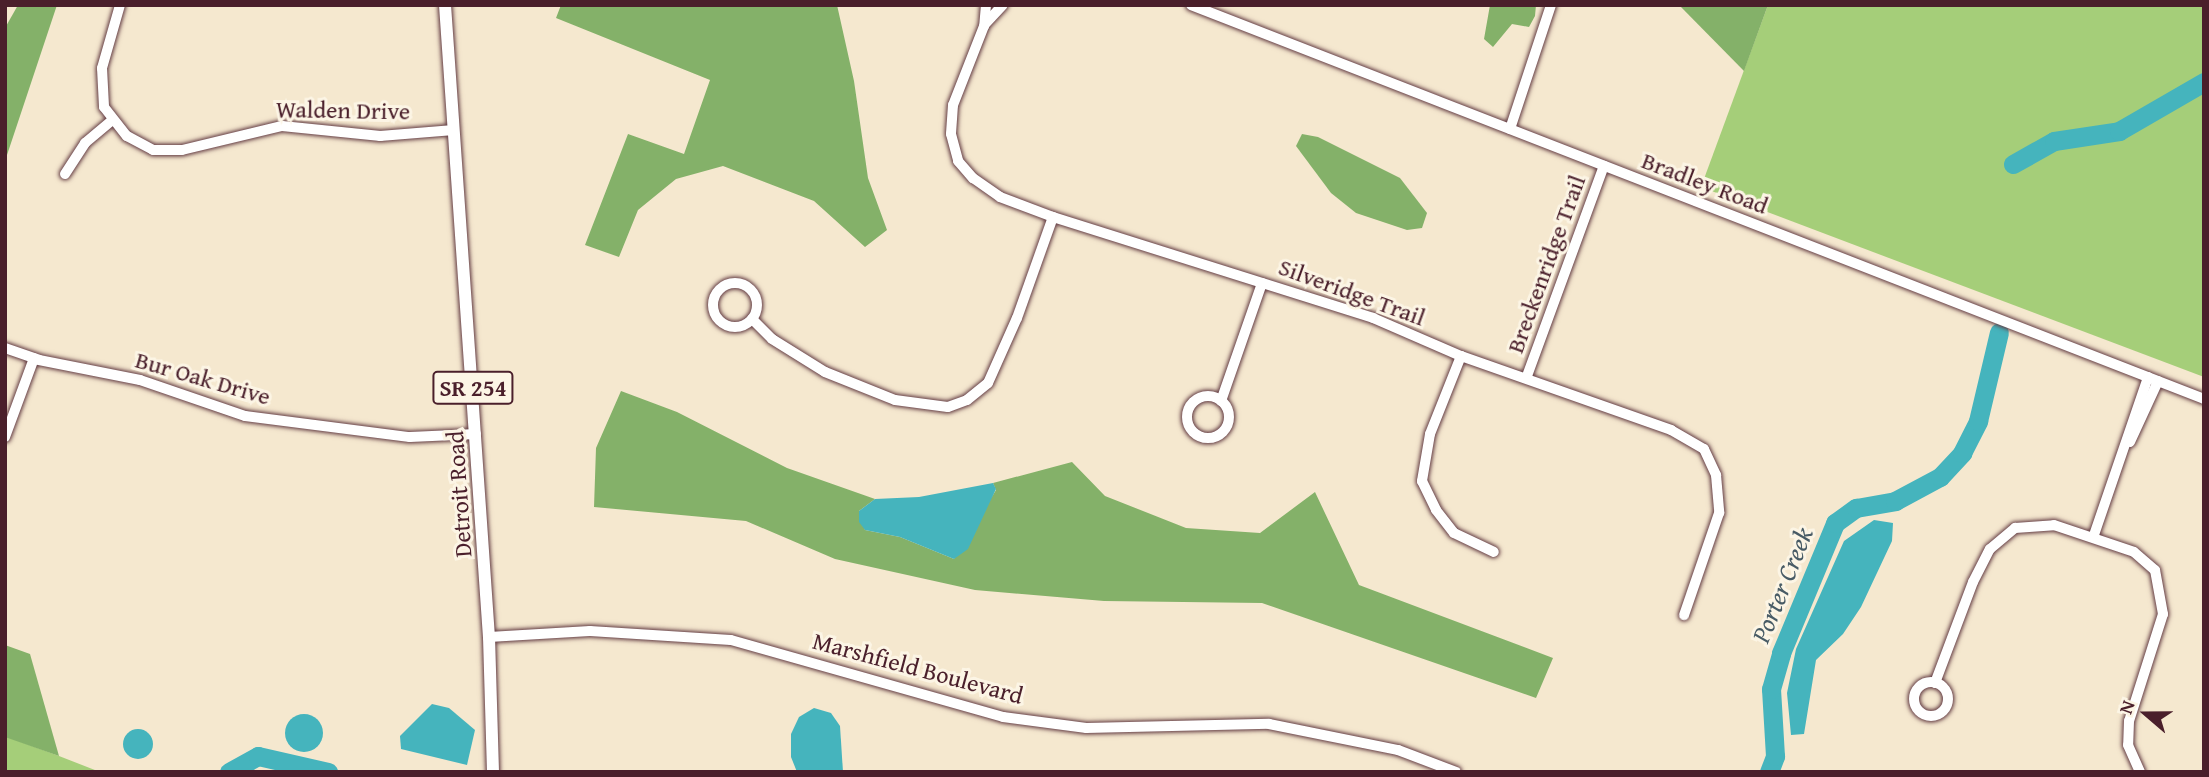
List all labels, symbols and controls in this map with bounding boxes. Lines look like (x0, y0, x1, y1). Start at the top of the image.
street label: Walden Drive (276, 94, 410, 126)
street label: Bradley Road (1638, 146, 1772, 220)
street label: Breckenridge Trail (1500, 171, 1592, 357)
street label: Silveridge Trail (1275, 252, 1429, 332)
street label: Bur Oak Drive (132, 345, 274, 411)
road number: SR 254 (431, 368, 515, 408)
street label: Detroit Road (440, 430, 478, 558)
water label: Porter Creek (1745, 523, 1819, 647)
street label: Marshfield Boulevard (810, 626, 1026, 710)
north arrow (2111, 679, 2181, 749)
text: N (2111, 696, 2142, 718)

